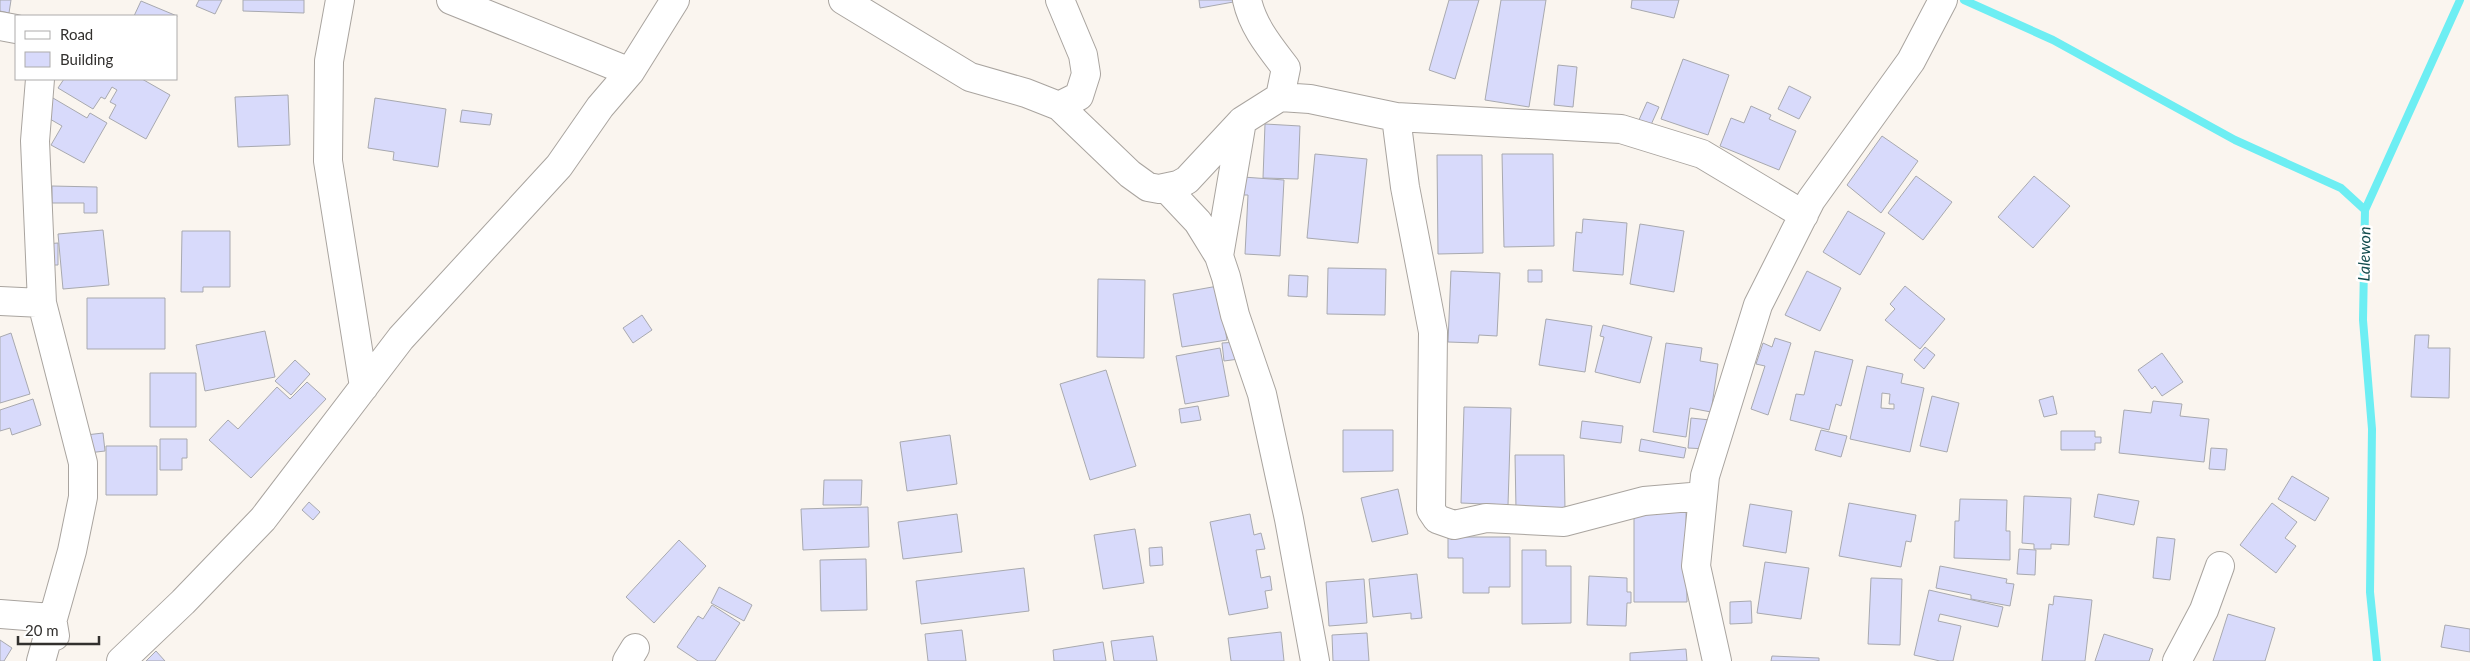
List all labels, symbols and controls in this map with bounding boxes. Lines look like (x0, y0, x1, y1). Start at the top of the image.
legend (15, 15, 178, 80)
text: Road (60, 25, 93, 43)
text: Building (60, 50, 113, 68)
water label: Lalewon (2354, 226, 2373, 282)
scale bar (18, 614, 99, 646)
text: 20 m (25, 621, 59, 639)

